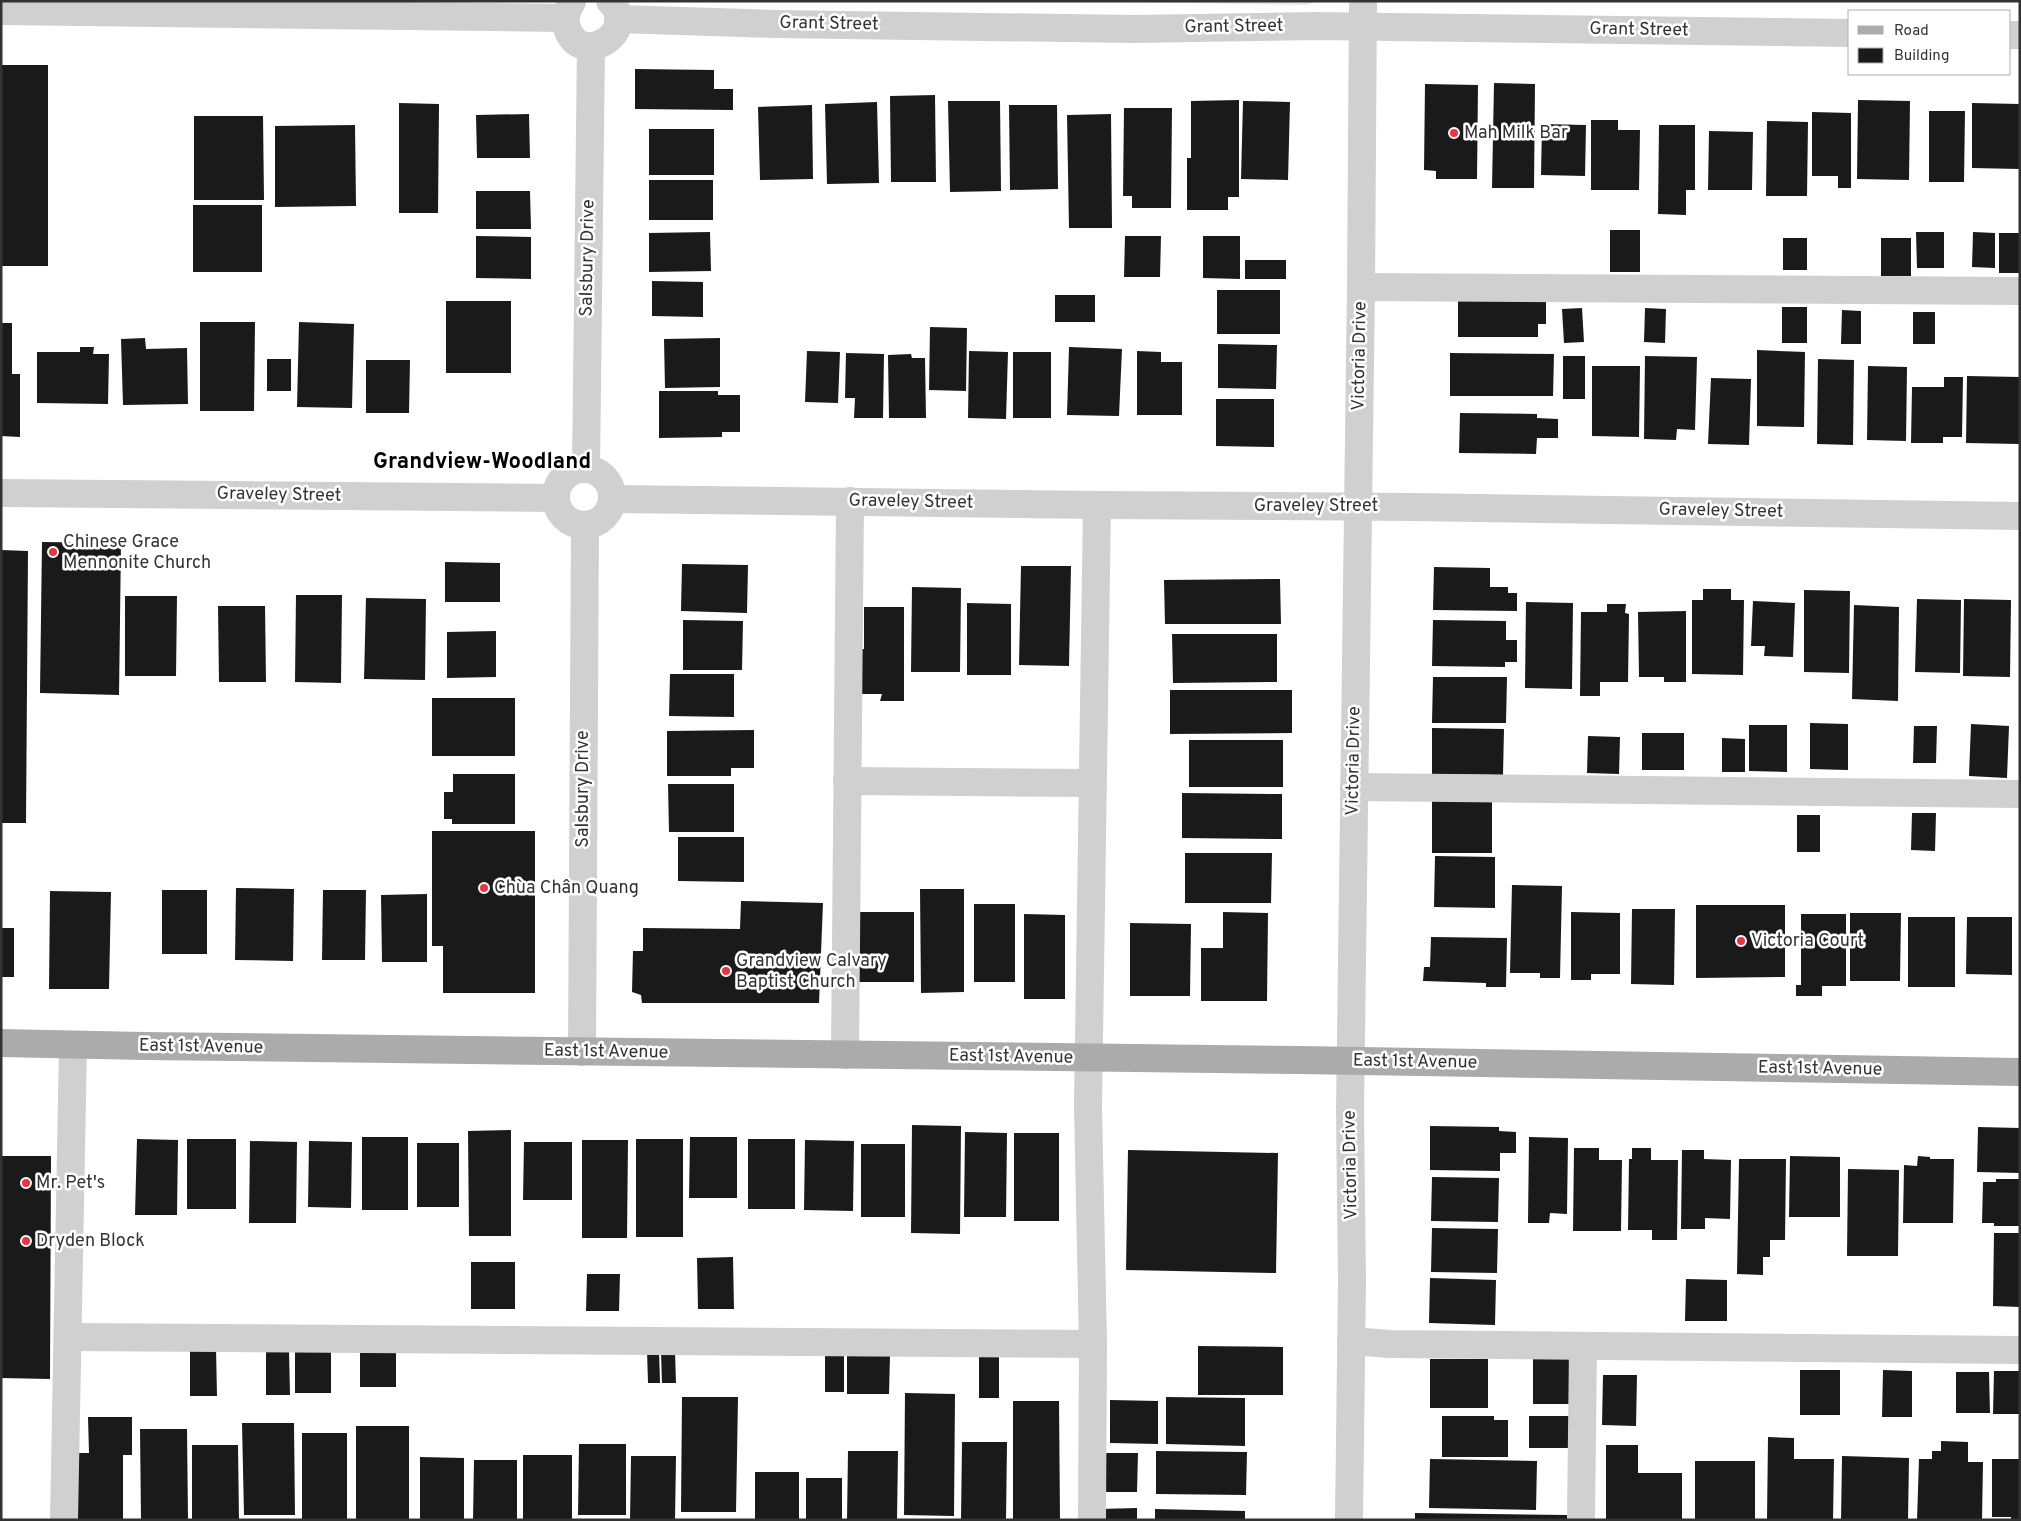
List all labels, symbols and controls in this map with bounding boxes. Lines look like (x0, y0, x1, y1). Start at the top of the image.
legend (1848, 10, 2011, 75)
street label: Grant Street (779, 12, 879, 36)
street label: Grant Street (1184, 15, 1284, 39)
street label: Grant Street (1589, 18, 1689, 42)
text: Road (1894, 22, 1929, 41)
text: Building (1894, 47, 1949, 66)
place label: Mah Milk Bar (1464, 122, 1568, 145)
marker: Mah Milk Bar (1448, 127, 1460, 139)
street label: Salsbury Drive (575, 199, 601, 317)
street label: Victoria Drive (1348, 301, 1372, 411)
district label: Grandview-Woodland (373, 449, 591, 476)
street label: Graveley Street (216, 482, 342, 508)
street label: Graveley Street (848, 489, 974, 515)
street label: Graveley Street (1254, 495, 1378, 518)
street label: Graveley Street (1658, 498, 1784, 524)
place label: Chinese Grace Mennonite Church (63, 531, 211, 575)
marker: Chinese Grace Mennonite Church (47, 546, 59, 558)
street label: Victoria Drive (1342, 706, 1366, 816)
street label: Salsbury Drive (572, 730, 595, 848)
place label: Chùa Chân Quang (494, 877, 639, 900)
marker: Chùa Chân Quang (478, 882, 490, 894)
place label: Victoria Court (1751, 930, 1864, 953)
marker: Victoria Court (1735, 935, 1747, 947)
place label: Grandview Calvary Baptist Church (736, 950, 887, 994)
marker: Grandview Calvary Baptist Church (720, 965, 732, 977)
street label: East 1st Avenue (139, 1034, 263, 1060)
street label: East 1st Avenue (544, 1039, 668, 1065)
street label: East 1st Avenue (949, 1044, 1073, 1070)
street label: East 1st Avenue (1353, 1049, 1477, 1075)
street label: East 1st Avenue (1758, 1056, 1882, 1082)
street label: Victoria Drive (1339, 1110, 1363, 1220)
place label: Mr. Pet's (36, 1172, 105, 1195)
marker: Mr. Pet's (20, 1177, 32, 1189)
place label: Dryden Block (36, 1230, 145, 1253)
marker: Dryden Block (20, 1235, 32, 1247)

